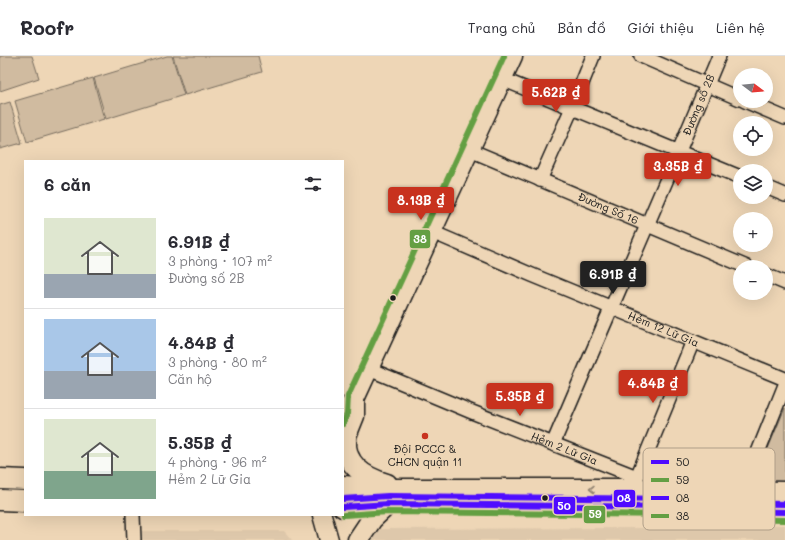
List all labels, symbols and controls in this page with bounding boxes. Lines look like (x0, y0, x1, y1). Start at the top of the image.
text: Roofr (20, 15, 74, 40)
text: Trang chủ (468, 18, 535, 37)
text: Bản đồ (557, 18, 605, 37)
text: Giới thiệu (627, 18, 694, 37)
text: Liên hệ (716, 18, 765, 37)
north arrow (733, 68, 773, 108)
map controls (733, 68, 773, 300)
street label: Đường số 2B (678, 72, 718, 138)
pin: 5.62B ₫ (519, 79, 593, 113)
text: 5.62B ₫ (532, 83, 580, 100)
button: locate (733, 116, 773, 156)
pin: 3.35B ₫ (641, 153, 715, 187)
text: 3.35B ₫ (653, 157, 703, 174)
button: layers (733, 164, 773, 204)
text: 6 căn (44, 173, 91, 195)
icon: filters (302, 173, 324, 195)
pin: 8.13B ₫ (384, 187, 458, 221)
street label: Đường Số 16 (576, 188, 641, 227)
text: 8.13B ₫ (397, 191, 445, 208)
button: + (733, 212, 773, 252)
line badge: 38 (409, 229, 431, 249)
text: 6.91B ₫ (168, 230, 230, 252)
text: 38 (413, 231, 427, 246)
icon: home (76, 234, 124, 282)
text: 3 phòng · 107 m² (168, 252, 272, 269)
button: − (733, 260, 773, 300)
pin: 6.91B ₫ (576, 261, 650, 295)
text: 6.91B ₫ (589, 265, 637, 282)
text: Đường số 2B (168, 269, 245, 286)
unlabelled marker (388, 293, 398, 303)
street label: Hẻm 12 Lữ Gia (626, 307, 701, 350)
text: 4.84B ₫ (168, 331, 234, 353)
icon: home (76, 335, 124, 383)
text: 3 phòng · 80 m² (168, 353, 267, 370)
text: Căn hộ (168, 370, 212, 387)
pin: 4.84B ₫ (616, 370, 690, 404)
text: 4.84B ₫ (628, 374, 678, 391)
pin: 5.35B ₫ (483, 383, 557, 417)
text: 5.35B ₫ (495, 387, 545, 404)
street label: Hẻm 2 Lữ Gia (529, 428, 600, 468)
text: 5.35B ₫ (168, 431, 232, 453)
marker: Đội PCCC & CHCN quận 11 (420, 431, 430, 441)
icon: home (76, 435, 124, 483)
place label: Đội PCCC & CHCN quận 11 (388, 441, 462, 469)
legend (643, 448, 775, 530)
text: 4 phòng · 96 m² (168, 453, 267, 470)
text: 50 (676, 454, 689, 469)
text: Hẻm 2 Lữ Gia (168, 470, 251, 487)
text: 59 (676, 472, 689, 487)
one-way arrow (589, 485, 595, 493)
line badge: 08 (613, 489, 636, 508)
text: 08 (617, 490, 631, 505)
text: 08 (676, 490, 690, 505)
unlabelled marker (540, 493, 550, 503)
line badge: 50 (553, 496, 576, 515)
text: 50 (557, 498, 571, 513)
line badge: 59 (583, 505, 606, 524)
text: 59 (588, 506, 602, 521)
text: 38 (676, 508, 689, 523)

